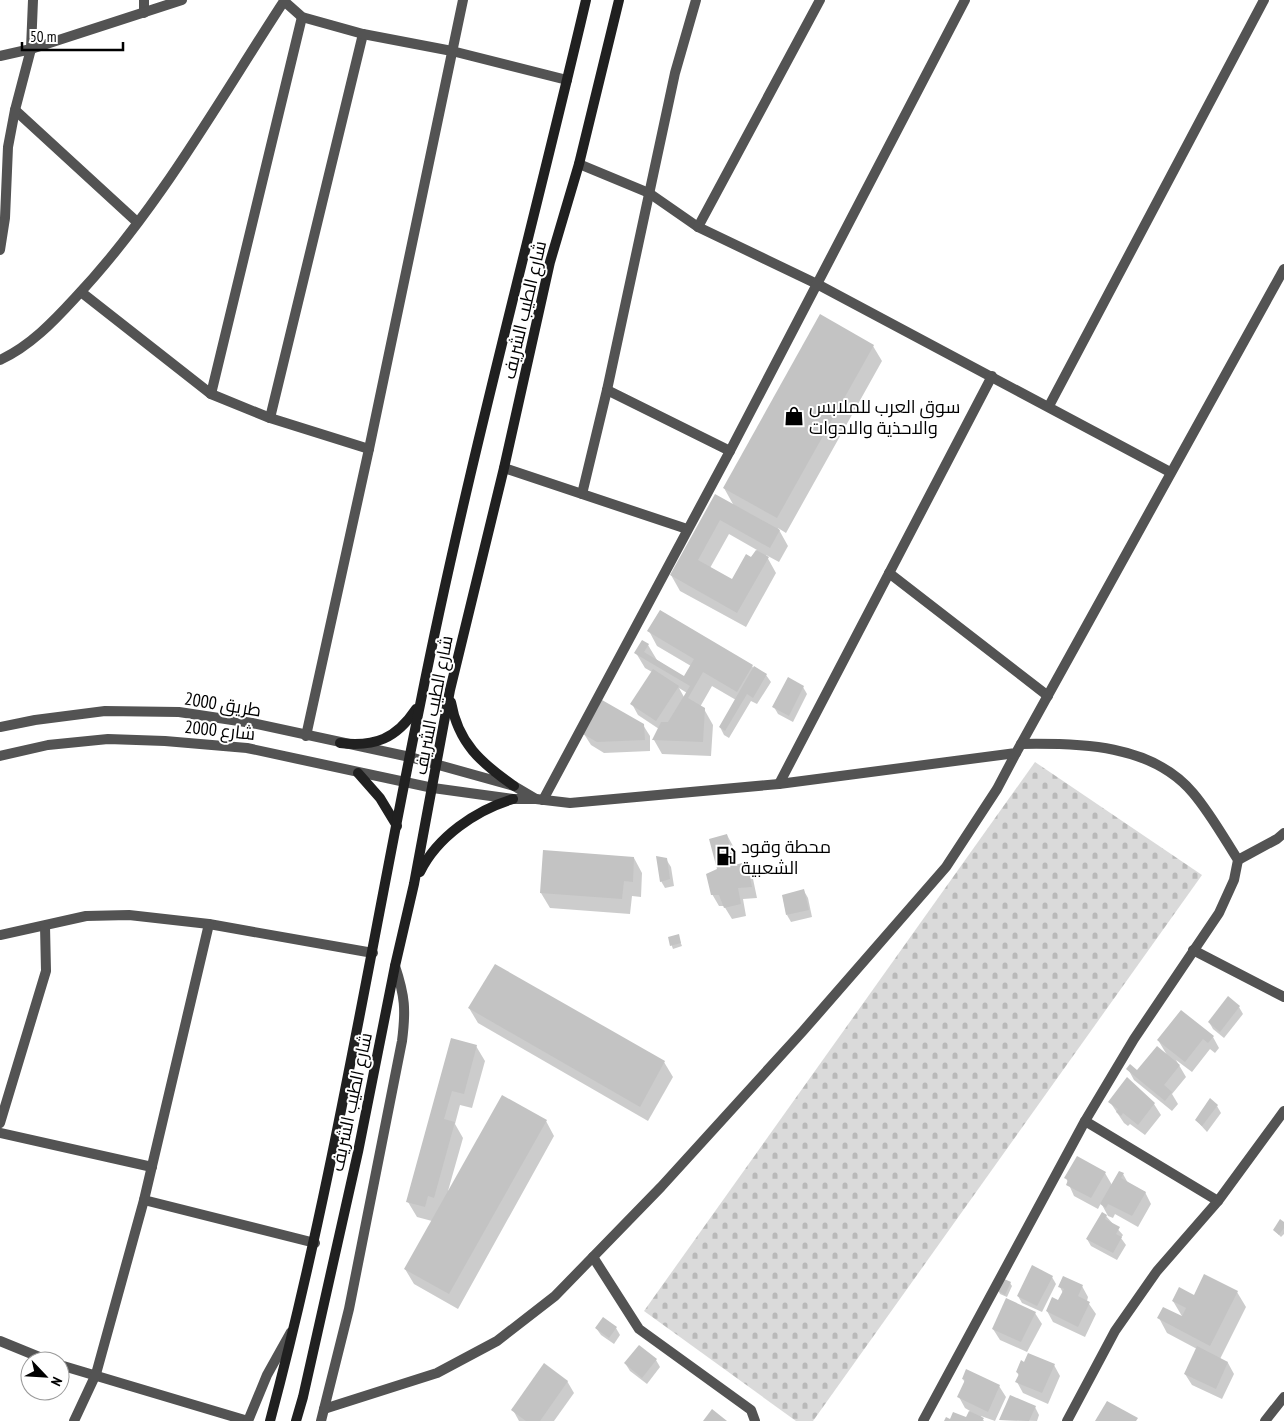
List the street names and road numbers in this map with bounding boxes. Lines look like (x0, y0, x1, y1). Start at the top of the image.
street label: شارع الطيب الشريف (497, 239, 552, 382)
street label: شارع الطيب الشريف (408, 633, 459, 777)
street label: طريق 2000 (183, 687, 263, 722)
street label: شارع 2000 (183, 715, 257, 746)
street label: شارع الطيب الشريف (325, 1030, 378, 1174)

